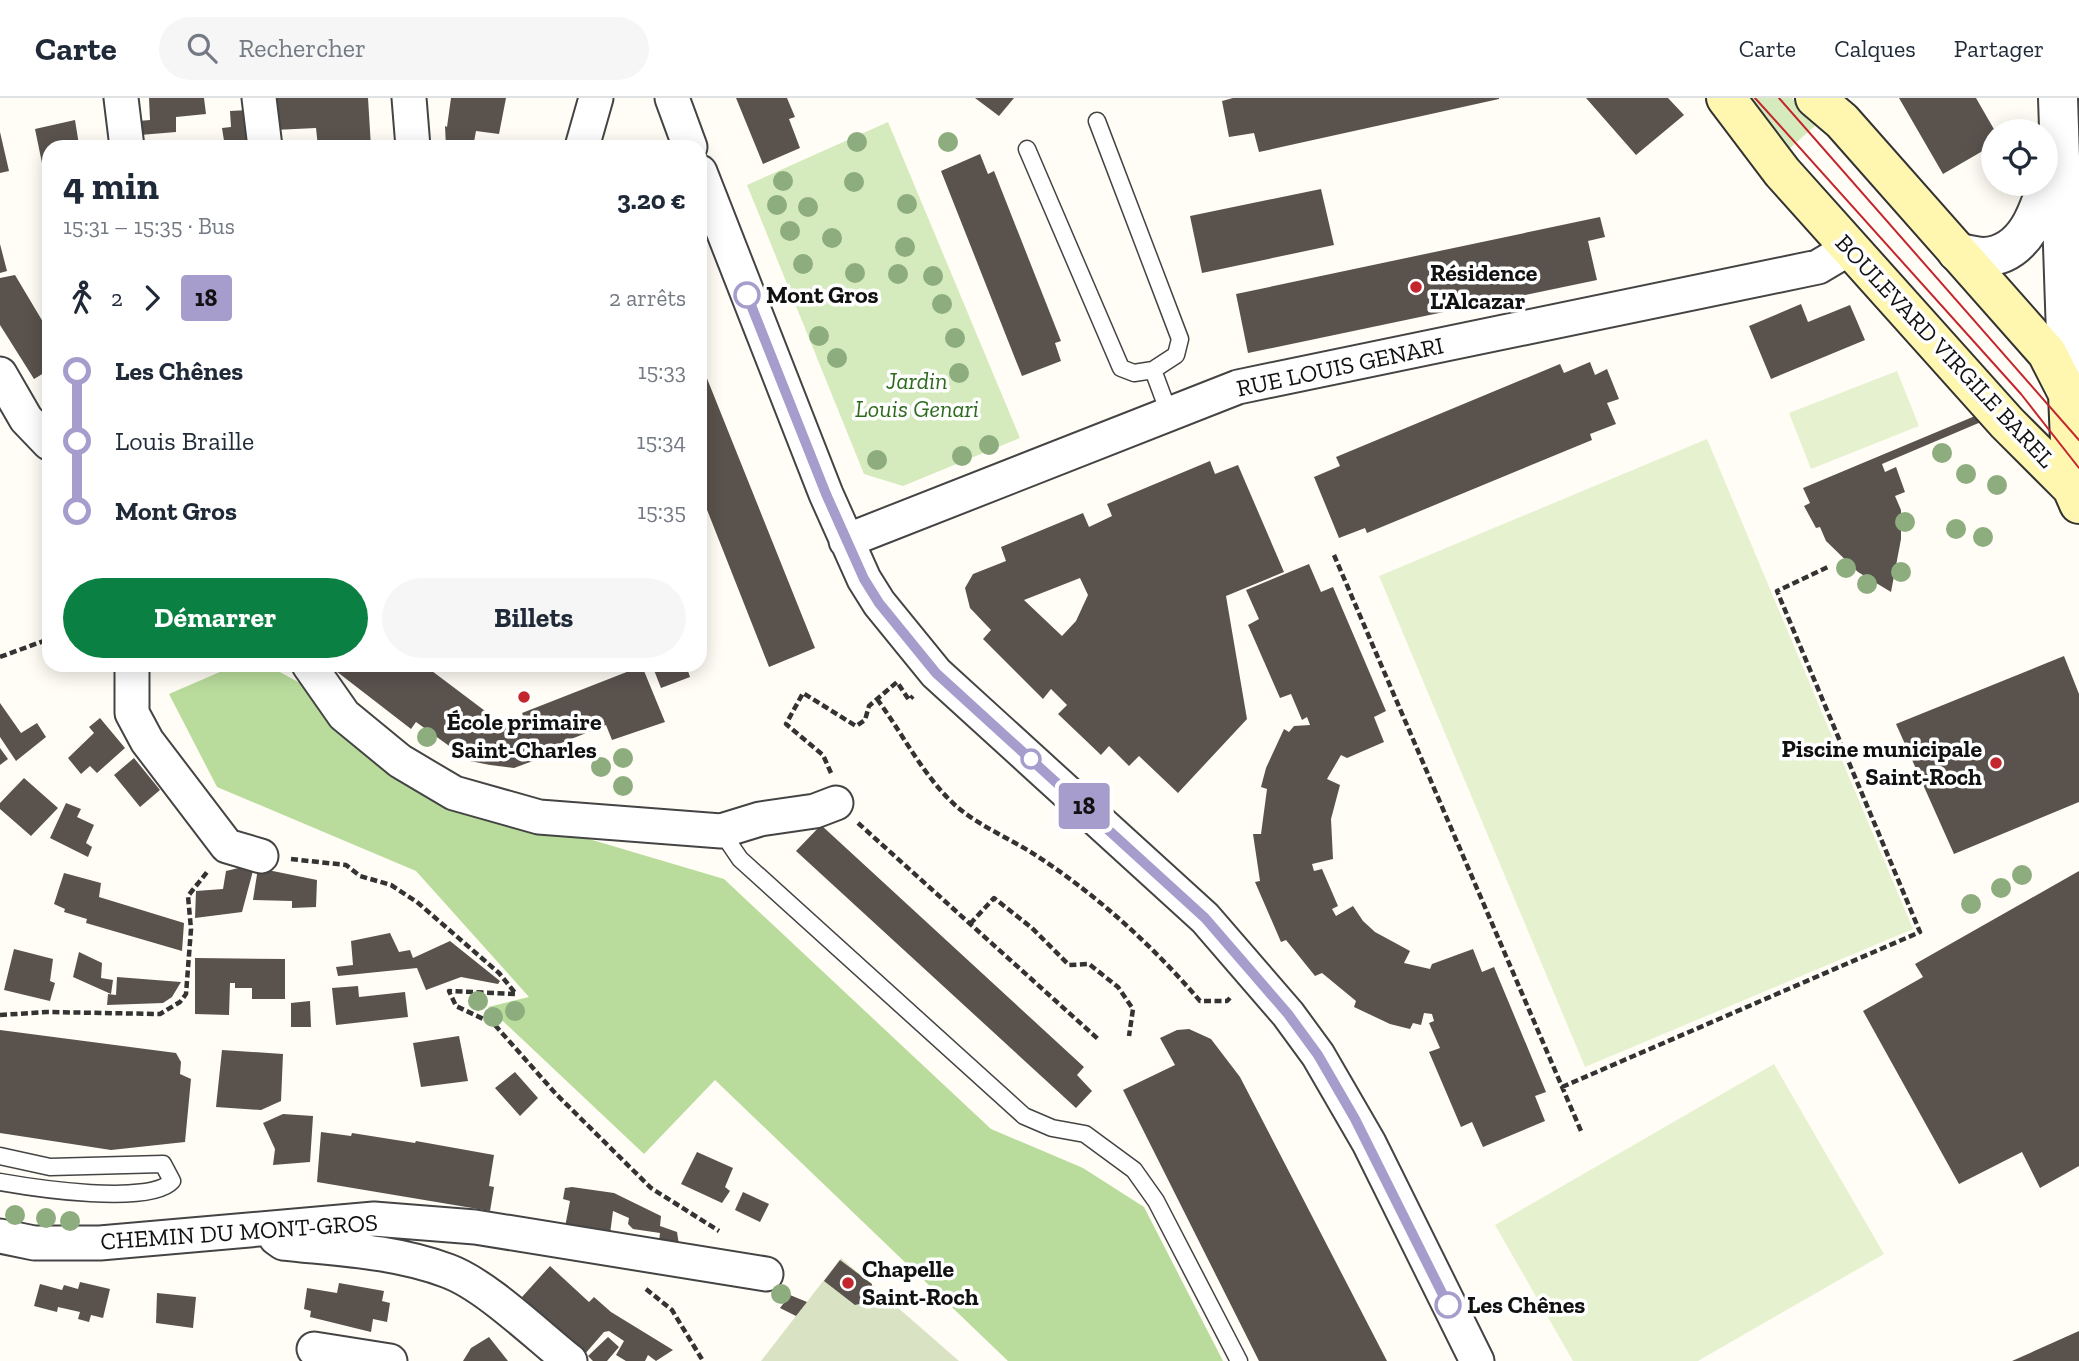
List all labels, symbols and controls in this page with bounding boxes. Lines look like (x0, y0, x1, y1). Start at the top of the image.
search box (159, 17, 649, 80)
text: Carte (35, 29, 117, 68)
icon: search (183, 29, 221, 67)
text: Rechercher (239, 32, 366, 64)
text: Carte (1739, 34, 1796, 63)
text: Calques (1834, 34, 1916, 63)
text: Partager (1954, 34, 2044, 63)
map controls (1981, 119, 2058, 196)
button: locate (1981, 119, 2058, 196)
text: 4 min (63, 163, 159, 209)
text: 3.20 € (617, 184, 686, 216)
text: 15:31 – 15:35 · Bus (63, 212, 235, 240)
street label: BOULEVARD VIRGILE BAREL (1830, 228, 2061, 473)
place label: Résidence L'Alcazar (1430, 258, 1538, 315)
icon: walk (63, 279, 101, 317)
icon: forward (133, 279, 171, 317)
marker: Résidence L'Alcazar (1408, 279, 1424, 295)
place label: Mont Gros (766, 280, 879, 309)
marker: Mont Gros (734, 282, 760, 308)
text: 18 (195, 283, 218, 312)
text: 2 (111, 284, 123, 312)
text: 2 arrêts (609, 284, 686, 312)
street label: RUE LOUIS GENARI (1234, 330, 1446, 403)
text: Les Chênes (115, 355, 243, 387)
text: 15:33 (638, 357, 686, 385)
park label: Jardin Louis Genari (855, 366, 979, 423)
text: Louis Braille (115, 425, 254, 457)
text: 15:34 (637, 427, 686, 455)
text: Mont Gros (115, 495, 237, 527)
text: 15:35 (637, 497, 686, 525)
button: Démarrer (63, 578, 368, 658)
button: Billets (382, 578, 686, 658)
marker: École primaire Saint-Charles (516, 689, 532, 705)
place label: École primaire Saint-Charles (447, 707, 602, 764)
place label: Piscine municipale Saint-Roch (1781, 734, 1982, 791)
unlabelled marker (1021, 749, 1041, 769)
marker: Piscine municipale Saint-Roch (1988, 755, 2004, 771)
line badge: 18 (1052, 783, 1116, 829)
text: 18 (1073, 791, 1095, 820)
street label: CHEMIN DU MONT-GROS (99, 1207, 379, 1256)
place label: Chapelle Saint-Roch (862, 1254, 979, 1311)
marker: Chapelle Saint-Roch (840, 1275, 856, 1291)
place label: Les Chênes (1467, 1290, 1585, 1319)
marker: Les Chênes (1435, 1292, 1461, 1318)

